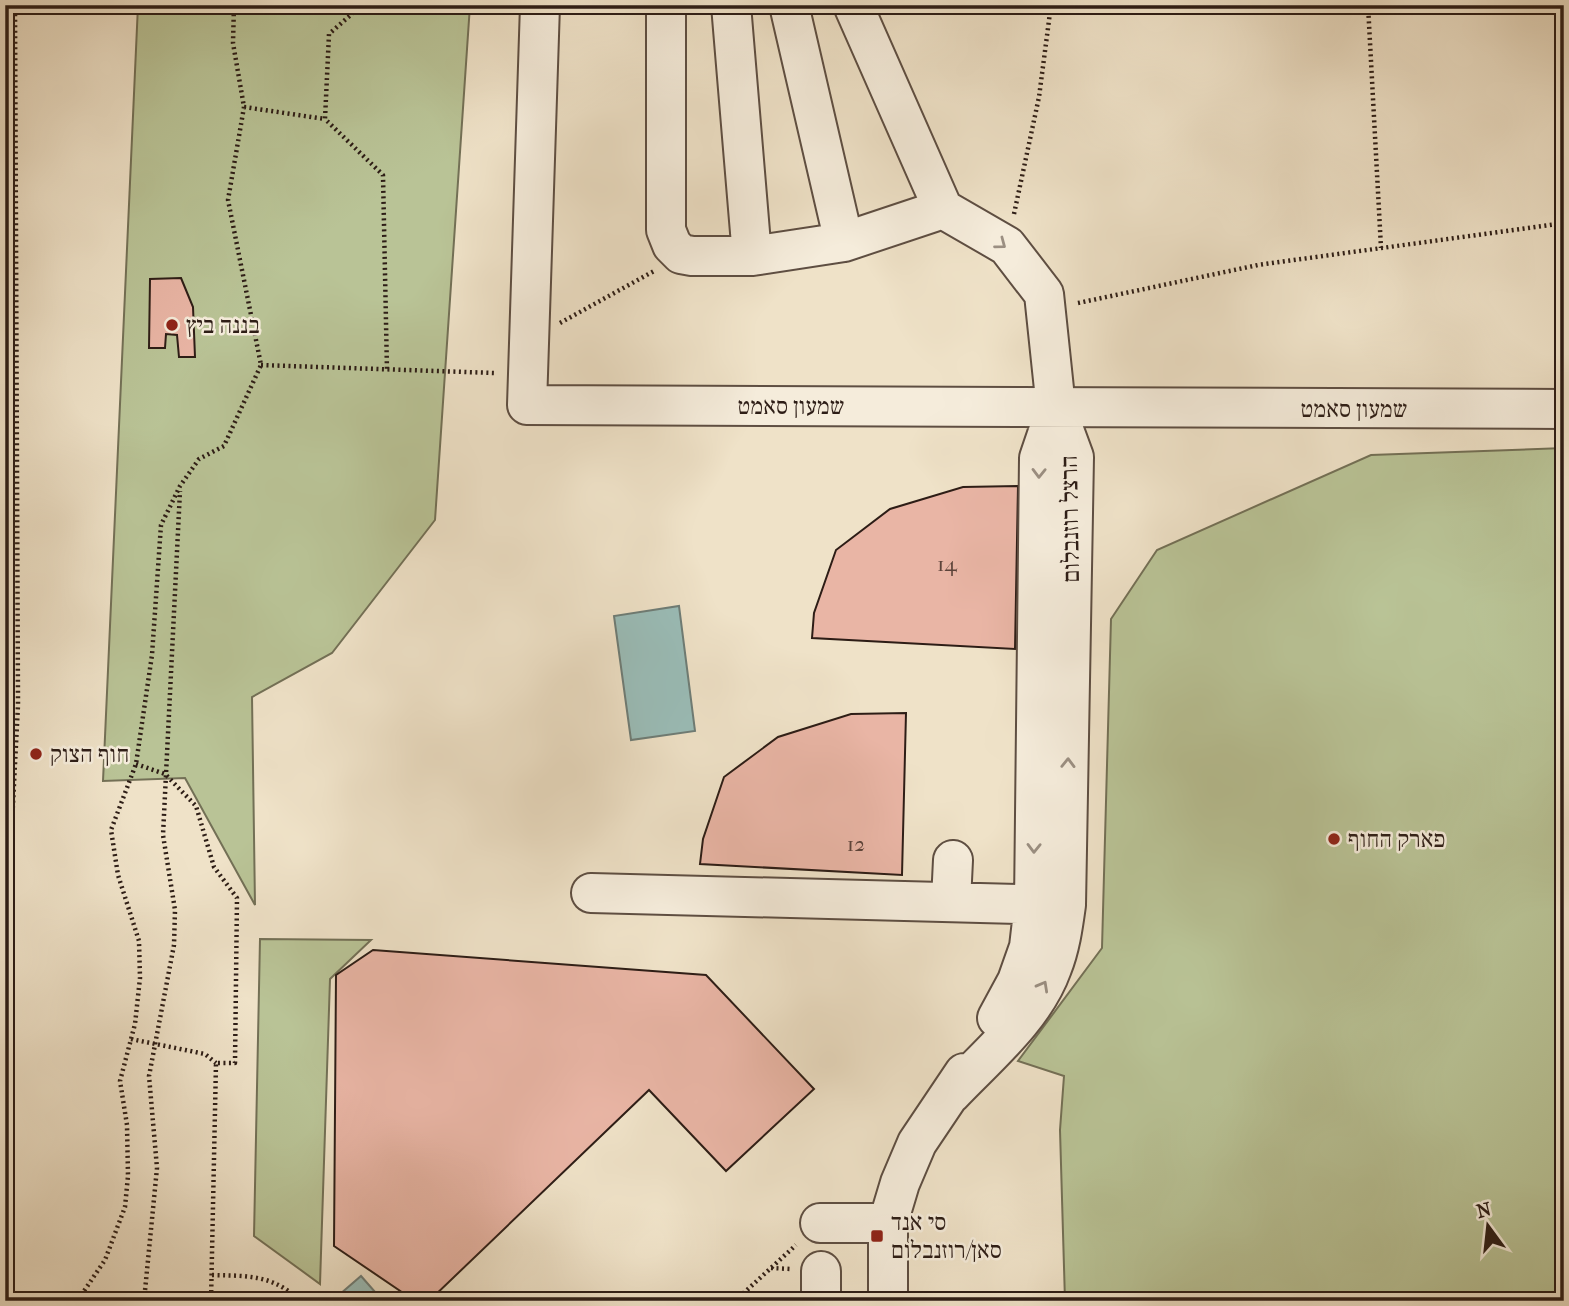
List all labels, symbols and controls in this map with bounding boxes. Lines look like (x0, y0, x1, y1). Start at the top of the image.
one-way arrow (994, 236, 1006, 249)
place label: בננה ביץ (186, 311, 260, 339)
marker: בננה ביץ (164, 317, 180, 333)
street label: שמעון סאמט (738, 392, 844, 420)
street label: שמעון סאמט (1301, 395, 1407, 423)
street label: הרצל רוזנבלום (1055, 455, 1085, 583)
one-way arrow (1031, 469, 1047, 479)
house number: 14 (937, 552, 958, 576)
place label: חוף הצוק (50, 740, 129, 768)
marker: חוף הצוק (28, 746, 44, 762)
one-way arrow (1061, 757, 1076, 768)
place label: פארק החוף (1348, 825, 1445, 853)
marker: פארק החוף (1326, 831, 1342, 847)
house number: 12 (847, 832, 865, 856)
one-way arrow (1027, 843, 1042, 854)
one-way arrow (1035, 981, 1048, 994)
north arrow (1454, 1190, 1524, 1260)
text: N (1474, 1198, 1494, 1223)
place label: סי אנד סאן/רוזנבלום (891, 1208, 1002, 1264)
marker: סי אנד סאן/רוזנבלום (869, 1228, 885, 1244)

